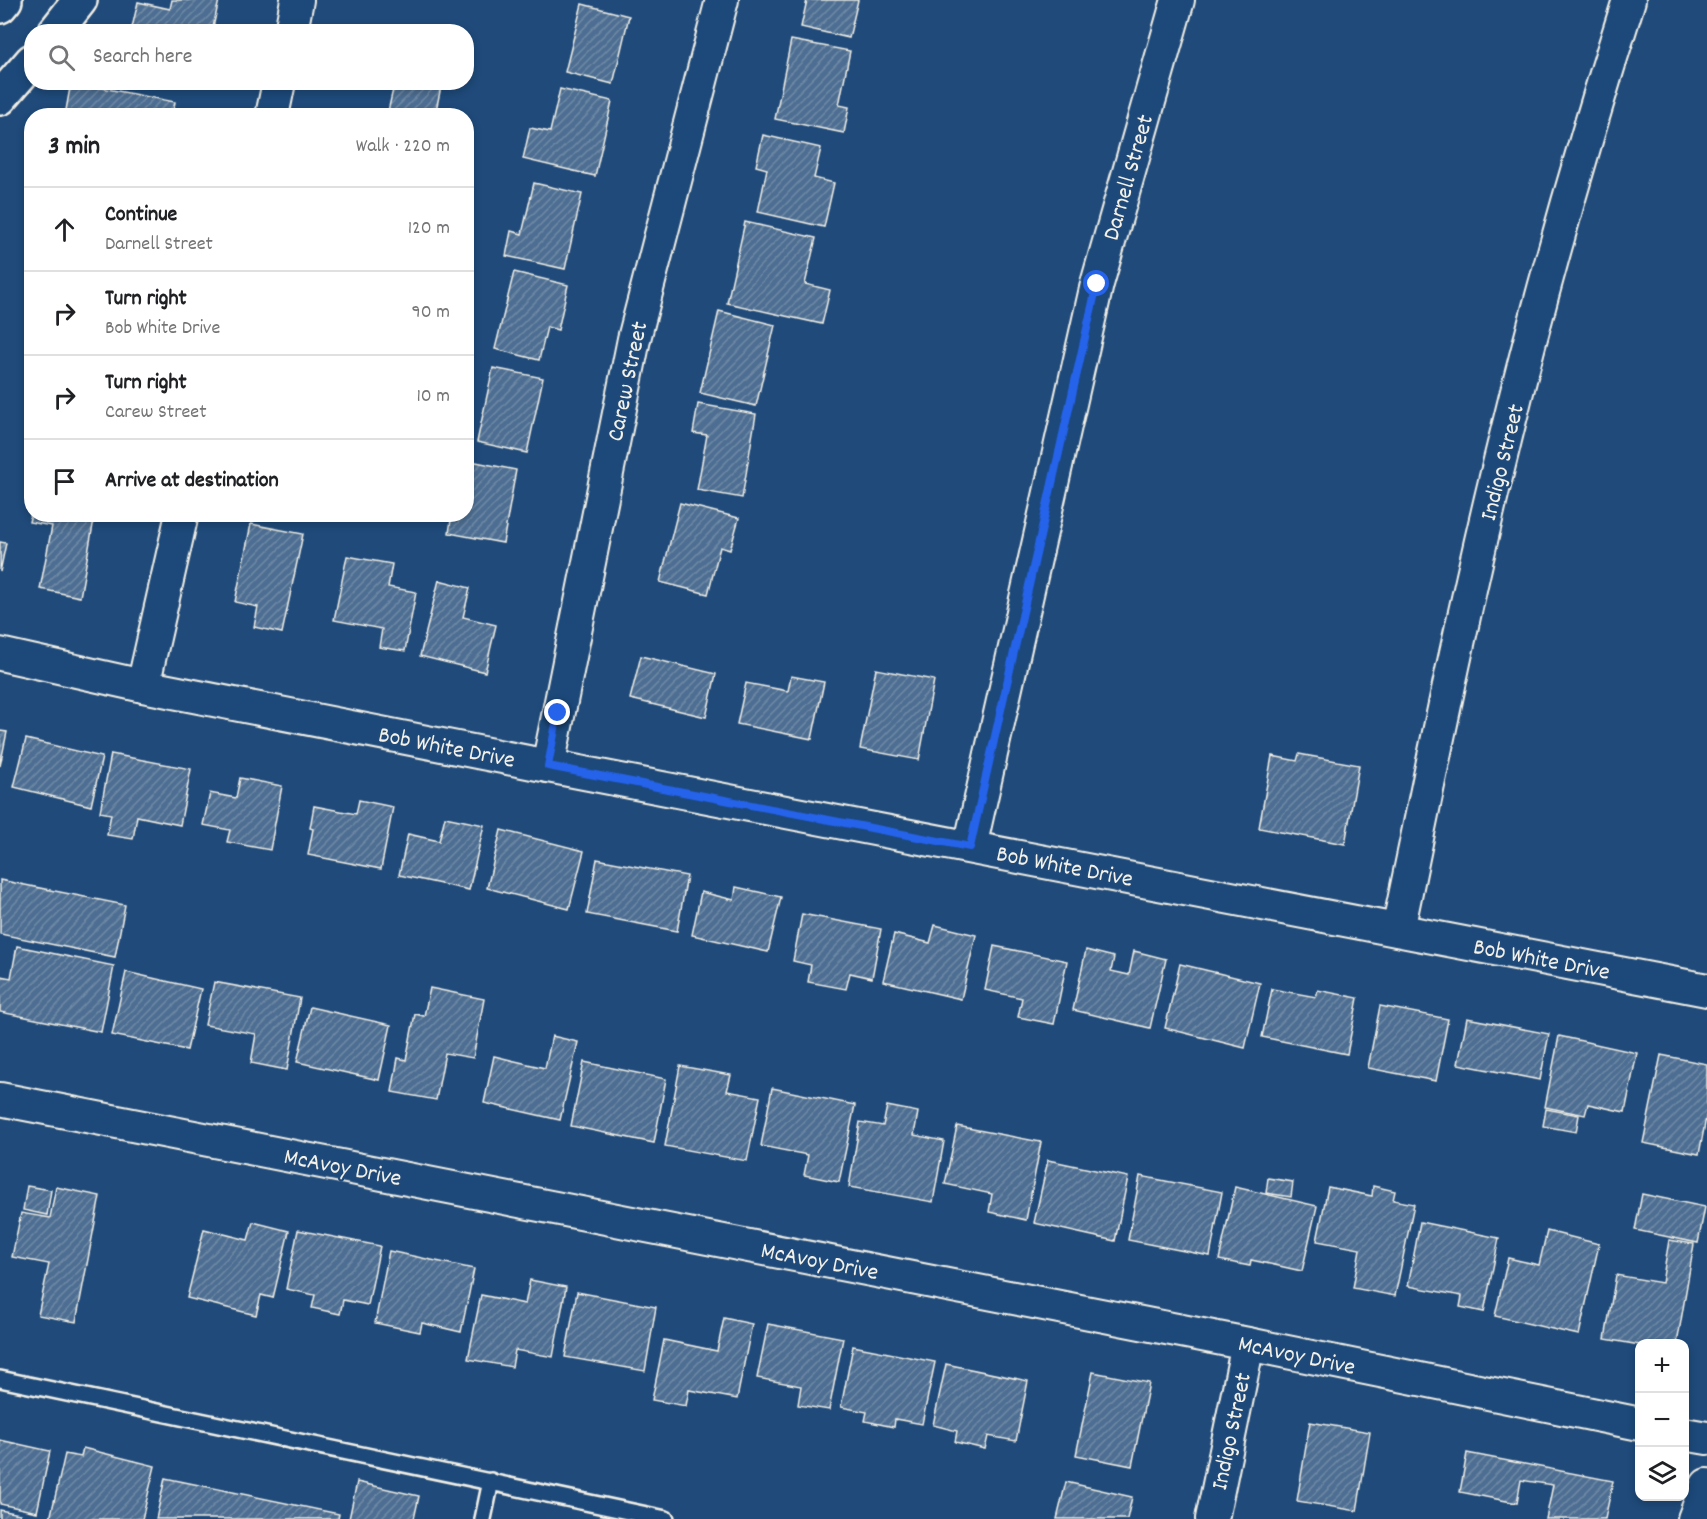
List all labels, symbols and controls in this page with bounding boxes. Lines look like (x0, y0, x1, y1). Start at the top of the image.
search box (24, 24, 474, 90)
icon: search (45, 41, 78, 74)
text: Search here (93, 42, 192, 73)
street label: Darnell Street (1096, 111, 1164, 245)
text: 3 min (48, 129, 100, 166)
text: Walk · 220 m (356, 133, 450, 161)
text: Continue (105, 200, 177, 231)
icon: ahead (48, 213, 81, 246)
text: 120 m (408, 215, 450, 243)
text: Darnell Street (105, 231, 213, 259)
route start (1083, 270, 1109, 296)
text: Turn right (105, 284, 187, 315)
icon: right (48, 297, 81, 330)
text: 90 m (412, 299, 450, 327)
text: Bob White Drive (105, 315, 220, 343)
street label: Carew Street (600, 318, 658, 445)
text: Turn right (105, 368, 187, 399)
icon: right (48, 381, 81, 414)
text: 10 m (416, 383, 450, 411)
text: Carew Street (105, 399, 207, 427)
street label: Indigo Street (1473, 401, 1535, 525)
icon: arrive (48, 465, 81, 498)
text: Arrive at destination (105, 466, 279, 497)
route end (544, 699, 570, 725)
street label: Bob White Drive (375, 719, 518, 779)
street label: Bob White Drive (993, 838, 1136, 898)
street label: Bob White Drive (1470, 931, 1613, 991)
street label: McAvoy Drive (281, 1141, 404, 1197)
street label: McAvoy Drive (758, 1235, 881, 1291)
street label: McAvoy Drive (1235, 1328, 1358, 1386)
map controls (1635, 1339, 1689, 1501)
button: + (1635, 1339, 1689, 1393)
street label: Indigo Street (1204, 1370, 1262, 1493)
button: − (1635, 1393, 1689, 1447)
button: layers (1635, 1447, 1689, 1501)

